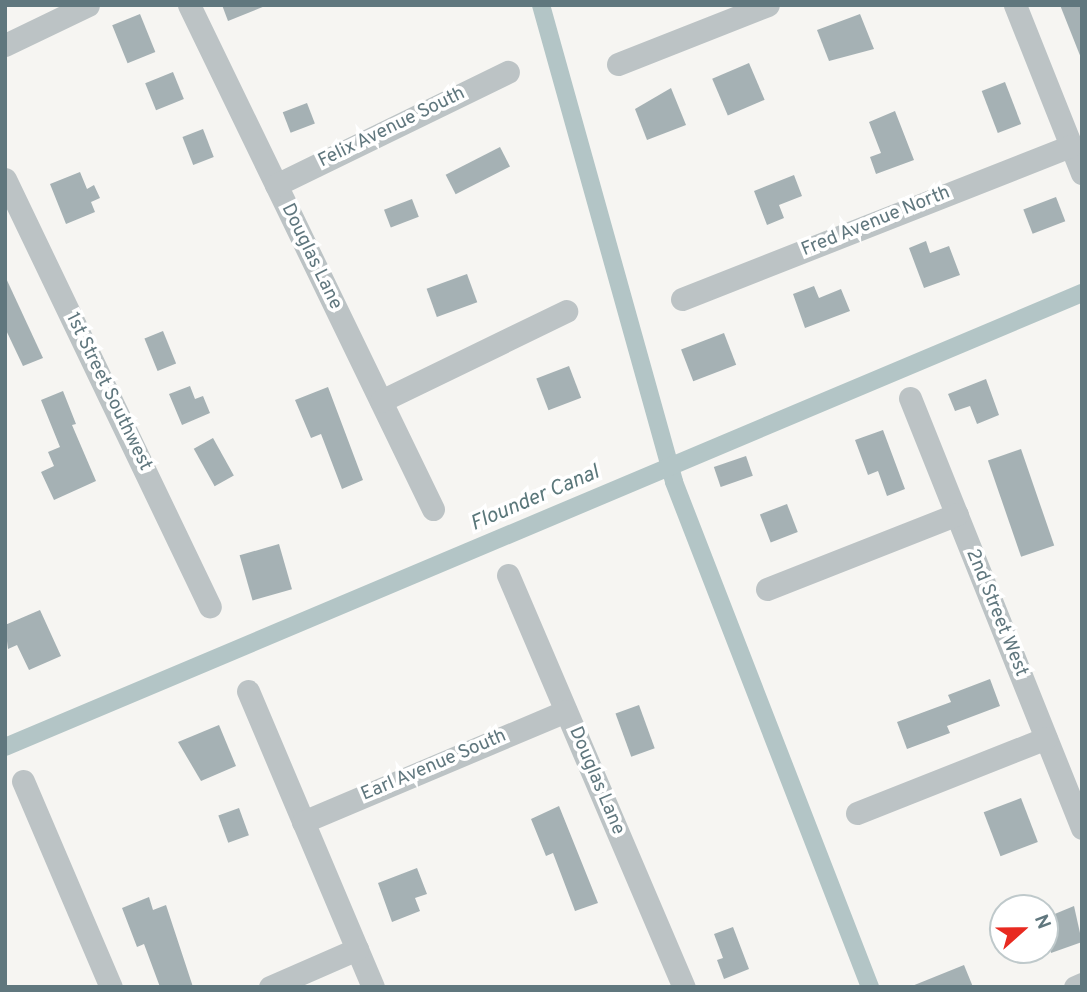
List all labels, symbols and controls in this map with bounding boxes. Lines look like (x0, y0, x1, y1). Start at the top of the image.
street label: Felix Avenue South (315, 82, 469, 174)
street label: Fred Avenue North (798, 182, 954, 262)
street label: Douglas Lane (276, 200, 346, 314)
street label: 1st Street Southwest (60, 309, 156, 475)
water label: Flounder Canal (467, 461, 603, 537)
street label: 2nd Street West (960, 546, 1032, 680)
street label: Douglas Lane (563, 724, 629, 838)
street label: Earl Avenue South (358, 725, 510, 807)
north arrow (989, 894, 1059, 964)
text: N (1028, 912, 1055, 933)

